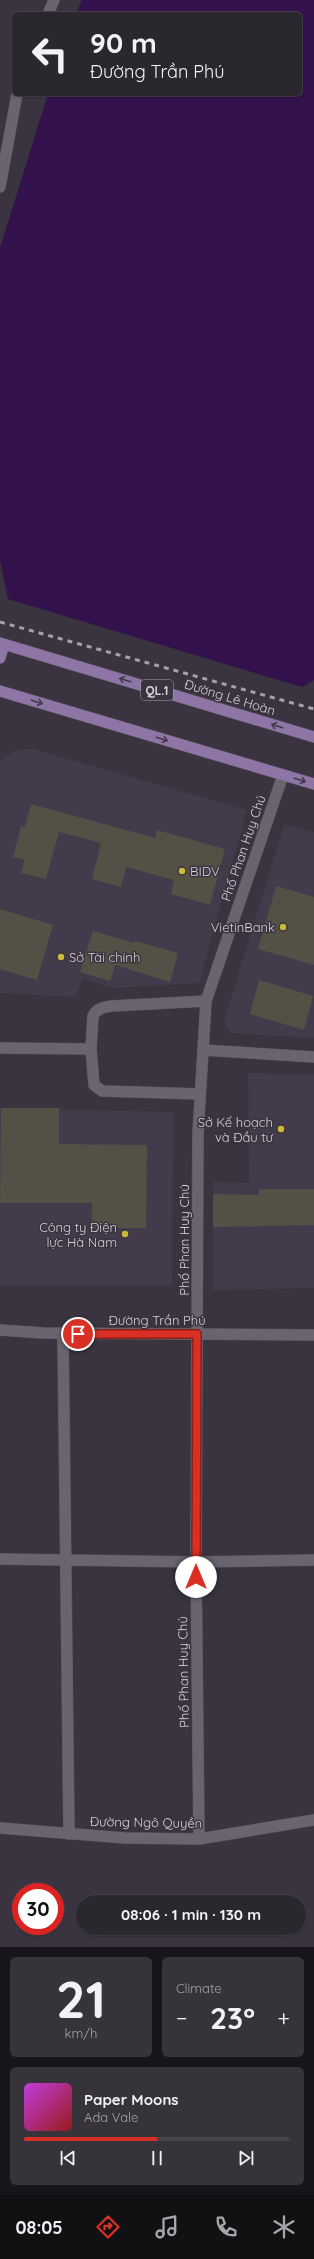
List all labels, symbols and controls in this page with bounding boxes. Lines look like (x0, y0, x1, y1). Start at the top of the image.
text: 90 m (90, 25, 157, 60)
icon: left (24, 28, 76, 80)
text: Đường Trần Phú (90, 60, 225, 83)
one-way arrow (119, 676, 132, 683)
street label: Đường Lê Hoàn (183, 676, 277, 718)
road number: QL.1 (141, 680, 173, 700)
one-way arrow (31, 699, 44, 706)
one-way arrow (270, 722, 283, 729)
one-way arrow (155, 736, 168, 743)
one-way arrow (293, 777, 306, 784)
street label: Phố Phan Huy Chú (217, 793, 269, 903)
place label: BIDV (190, 863, 220, 879)
marker: BIDV (177, 866, 187, 876)
place label: VietinBank (211, 919, 275, 935)
marker: VietinBank (278, 922, 288, 932)
place label: Sở Tài chính (69, 949, 140, 965)
marker: Sở Tài chính (56, 952, 66, 962)
place label: Sở Kế hoạch và Đầu tư (198, 1114, 274, 1145)
marker: Sở Kế hoạch và Đầu tư (276, 1124, 286, 1134)
street label: Phố Phan Huy Chú (176, 1184, 192, 1296)
place label: Công ty Điện lực Hà Nam (39, 1219, 117, 1250)
marker: Công ty Điện lực Hà Nam (120, 1229, 130, 1239)
street label: Đường Trần Phú (108, 1312, 206, 1328)
pin (61, 1317, 95, 1351)
icon: arrive (67, 1323, 89, 1345)
position arrow (175, 1556, 217, 1598)
street label: Phố Phan Huy Chú (174, 1616, 192, 1728)
street label: Đường Ngô Quyền (90, 1813, 202, 1831)
speed limit sign: 30 (12, 1883, 64, 1935)
text: 08:06 · 1 min · 130 m (121, 1905, 261, 1924)
text: 21 (56, 1966, 106, 2031)
text: Climate (176, 1980, 222, 1996)
text: 23° (210, 1999, 255, 2037)
text: − (176, 2004, 187, 2032)
text: + (278, 2004, 290, 2032)
text: km/h (65, 2025, 97, 2041)
text: Paper Moons (84, 2090, 179, 2109)
text: Ada Vale (84, 2109, 138, 2125)
icon: previous (57, 2147, 79, 2169)
icon: pause (146, 2147, 168, 2169)
icon: next (235, 2147, 257, 2169)
icon: directions (94, 2213, 122, 2241)
icon: music (153, 2213, 181, 2241)
icon: phone (212, 2213, 240, 2241)
icon: climate (270, 2213, 298, 2241)
text: 08:05 (15, 2216, 63, 2239)

